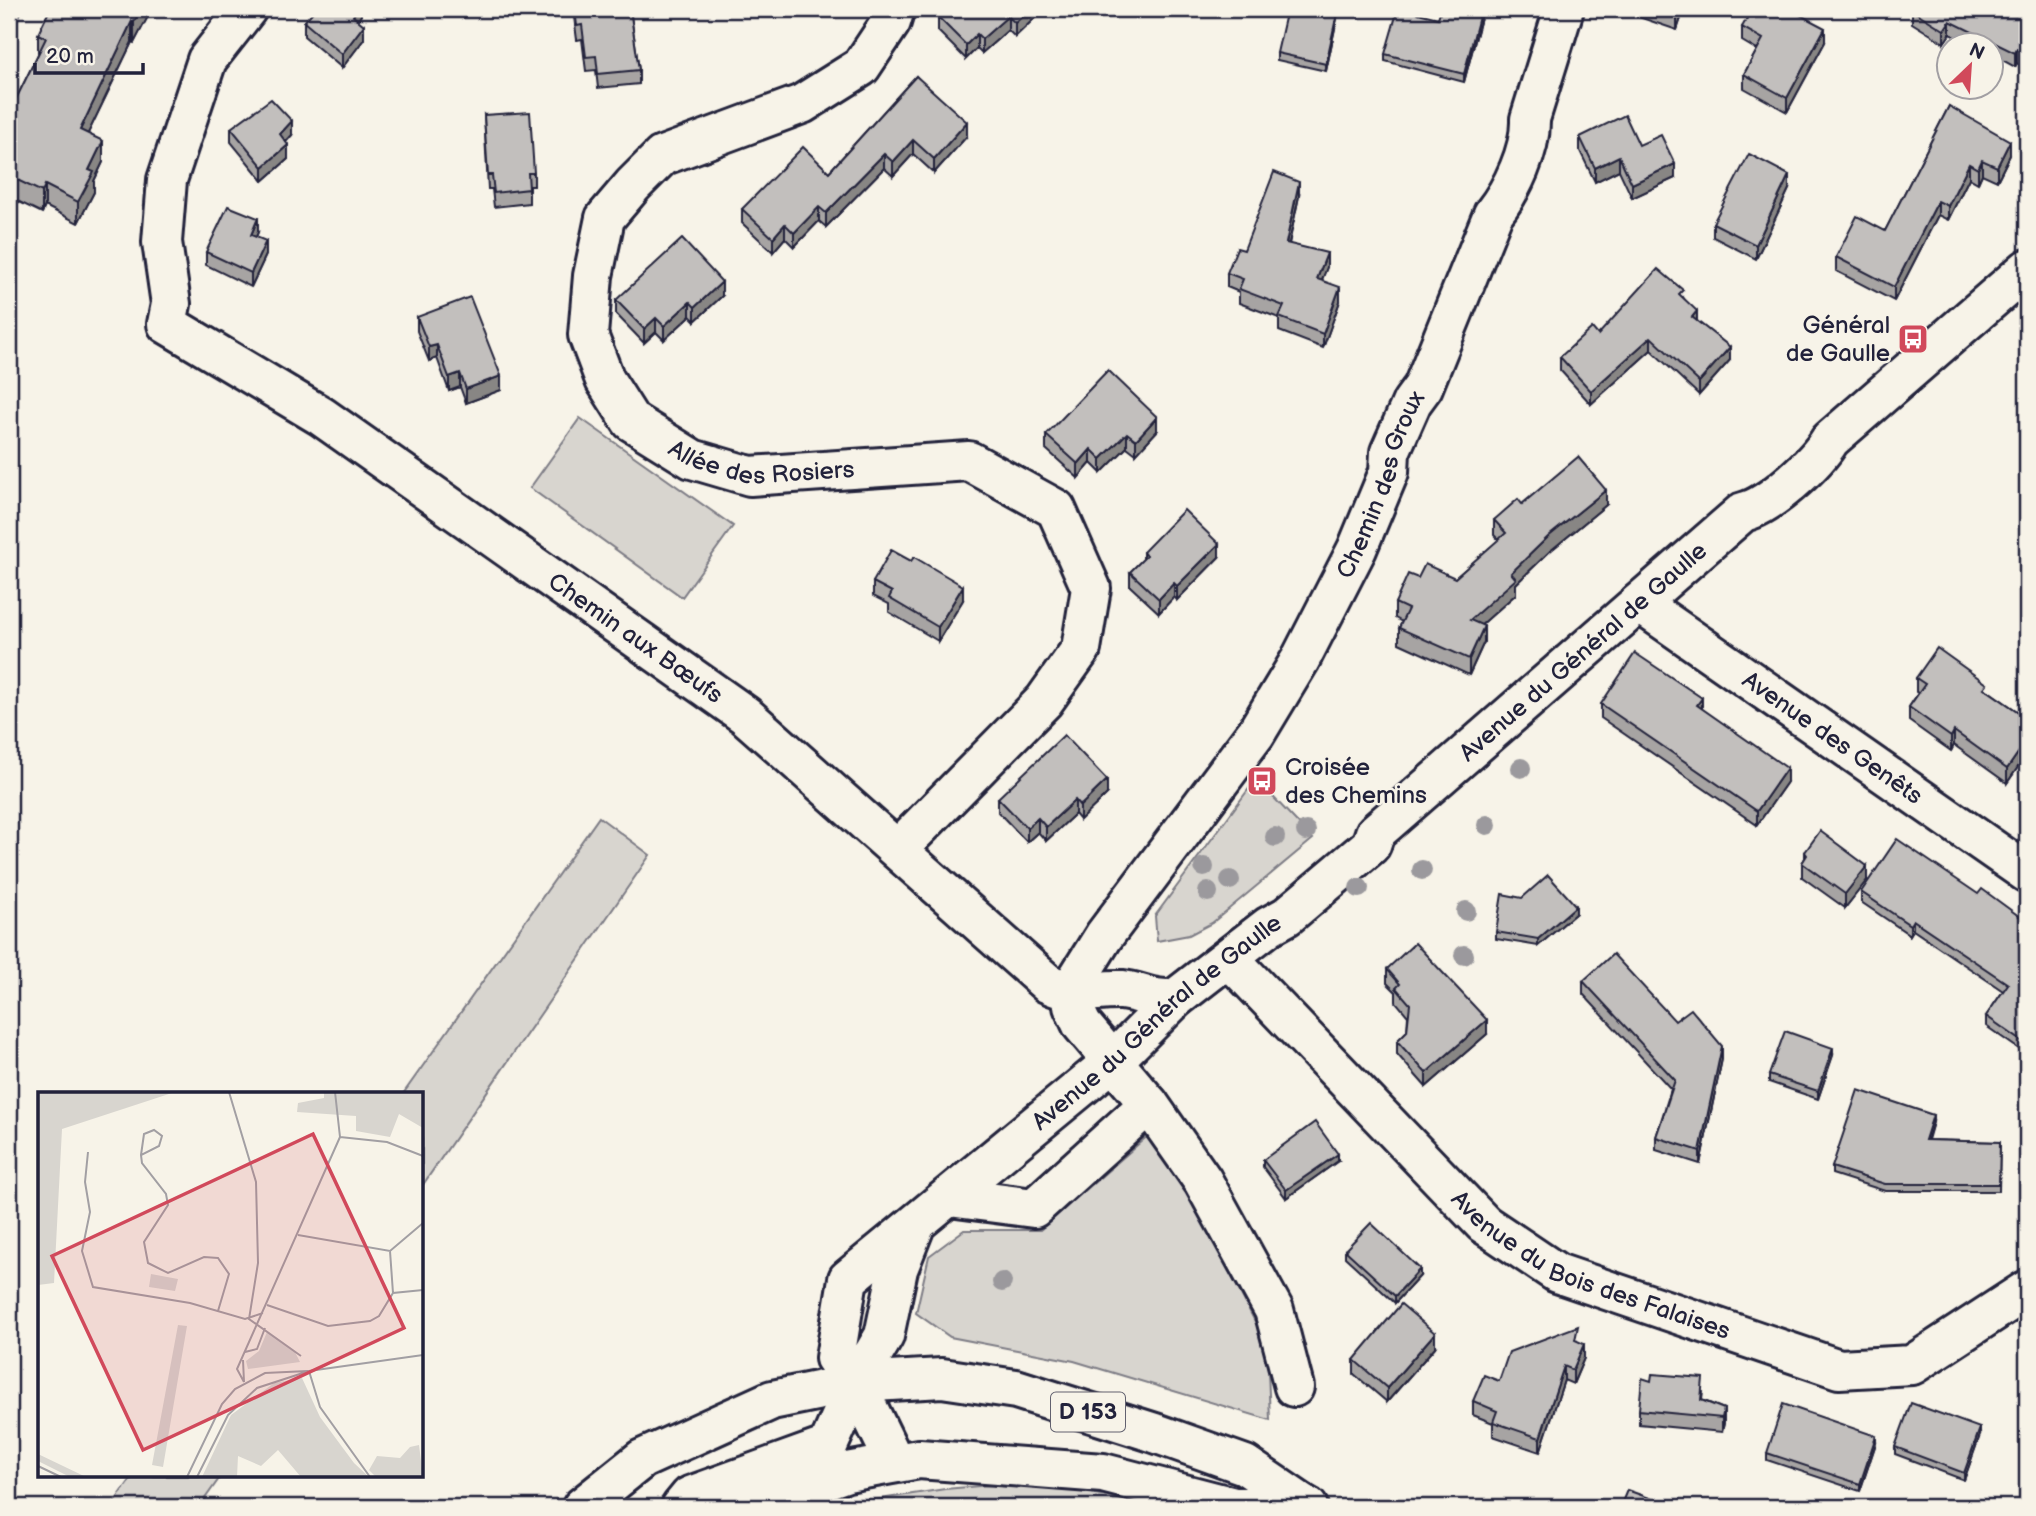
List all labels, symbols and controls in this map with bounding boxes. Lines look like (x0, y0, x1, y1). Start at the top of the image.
scale bar (35, 32, 144, 76)
north arrow (1934, 32, 2004, 102)
text: N (1965, 39, 1988, 65)
text: 20 m (46, 44, 94, 69)
place label: Général de Gaulle (1786, 311, 1890, 368)
bus stop icon: Général de Gaulle (1896, 322, 1930, 356)
street label: Chemin des Groux (1330, 384, 1431, 583)
street label: Allée des Rosiers (663, 434, 855, 491)
street label: Avenue du Général de Gaulle (1453, 536, 1713, 767)
street label: Chemin aux Bœufs (543, 566, 729, 709)
street label: Avenue des Genêts (1737, 665, 1928, 811)
place label: Croisée des Chemins (1285, 753, 1427, 810)
bus stop icon: Croisée des Chemins (1245, 764, 1279, 798)
street label: Avenue du Général de Gaulle (1026, 908, 1286, 1136)
inset map (38, 1092, 424, 1478)
street label: Avenue du Bois des Falaises (1445, 1184, 1734, 1345)
road number: D 153 (1051, 1392, 1125, 1432)

